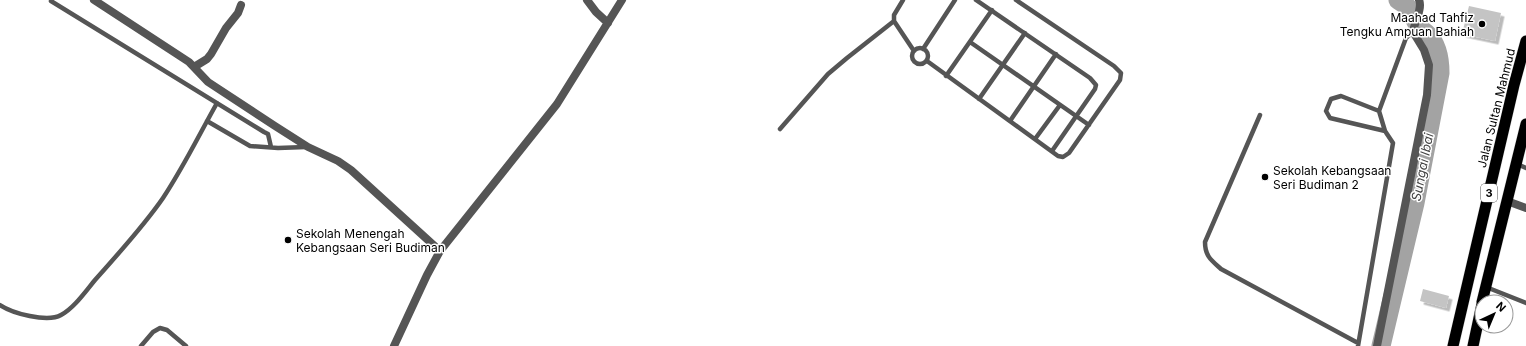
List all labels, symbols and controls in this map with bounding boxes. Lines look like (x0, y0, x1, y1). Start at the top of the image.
place label: Maahad Tahfiz Tengku Ampuan Bahiah (1340, 10, 1474, 39)
marker: Maahad Tahfiz Tengku Ampuan Bahiah (1477, 19, 1487, 29)
street label: Jalan Sultan Mahmud (1474, 47, 1518, 169)
water label: Sungai Ibai (1408, 131, 1437, 202)
place label: Sekolah Kebangsaan Seri Budiman 2 (1273, 163, 1391, 192)
marker: Sekolah Kebangsaan Seri Budiman 2 (1260, 172, 1270, 182)
road number: 3 (1481, 184, 1497, 202)
place label: Sekolah Menengah Kebangsaan Seri Budiman (296, 226, 445, 255)
marker: Sekolah Menengah Kebangsaan Seri Budiman (283, 235, 293, 245)
north arrow (1474, 294, 1514, 334)
text: N (1493, 299, 1509, 315)

